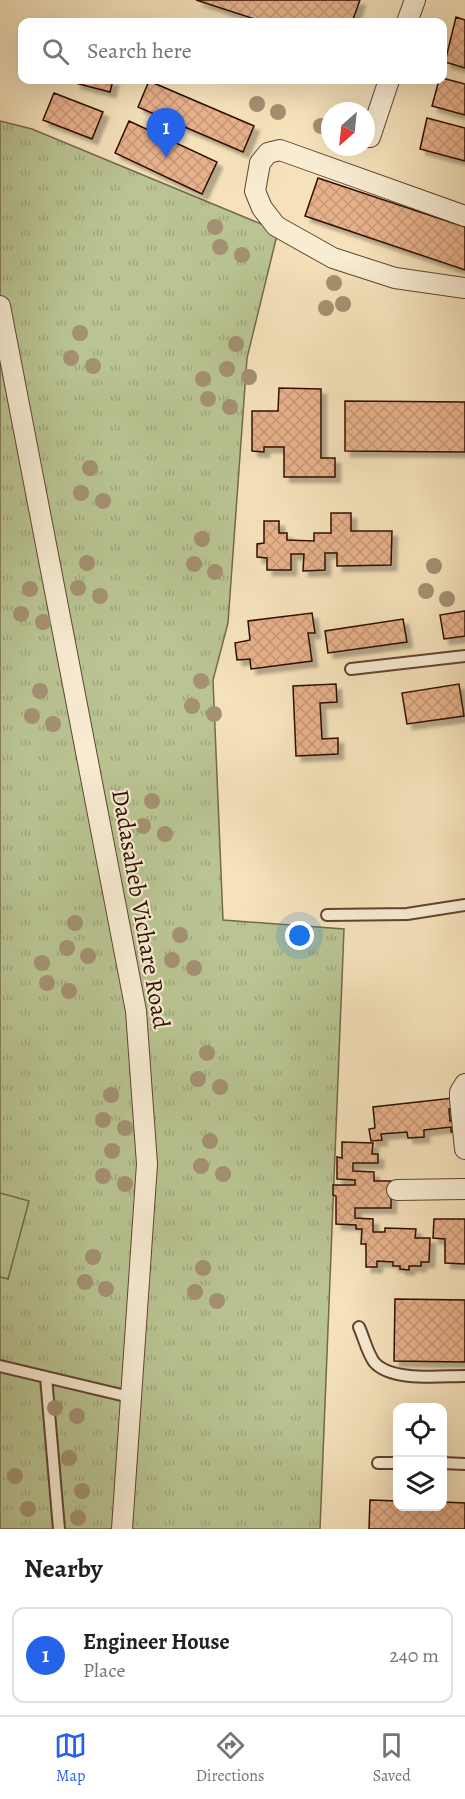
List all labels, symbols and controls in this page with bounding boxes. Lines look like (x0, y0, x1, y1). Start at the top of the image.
search box (18, 18, 447, 84)
icon: search (39, 35, 72, 68)
text: Search here (87, 36, 192, 66)
north arrow (321, 102, 375, 156)
pin: 1 (146, 108, 186, 158)
street label: Dadasaheb Vichare Road (104, 787, 178, 1031)
your location (285, 921, 314, 950)
map controls (393, 1403, 447, 1511)
button: locate (393, 1403, 447, 1457)
button: layers (393, 1457, 447, 1511)
text: Nearby (24, 1551, 103, 1586)
text: Engineer House (83, 1627, 230, 1657)
text: 1 (42, 1642, 49, 1669)
text: 240 m (389, 1642, 439, 1669)
text: Place (83, 1657, 125, 1684)
tab: Map (54, 1729, 87, 1787)
tab: Directions (196, 1729, 264, 1787)
tab: Saved (373, 1729, 411, 1787)

